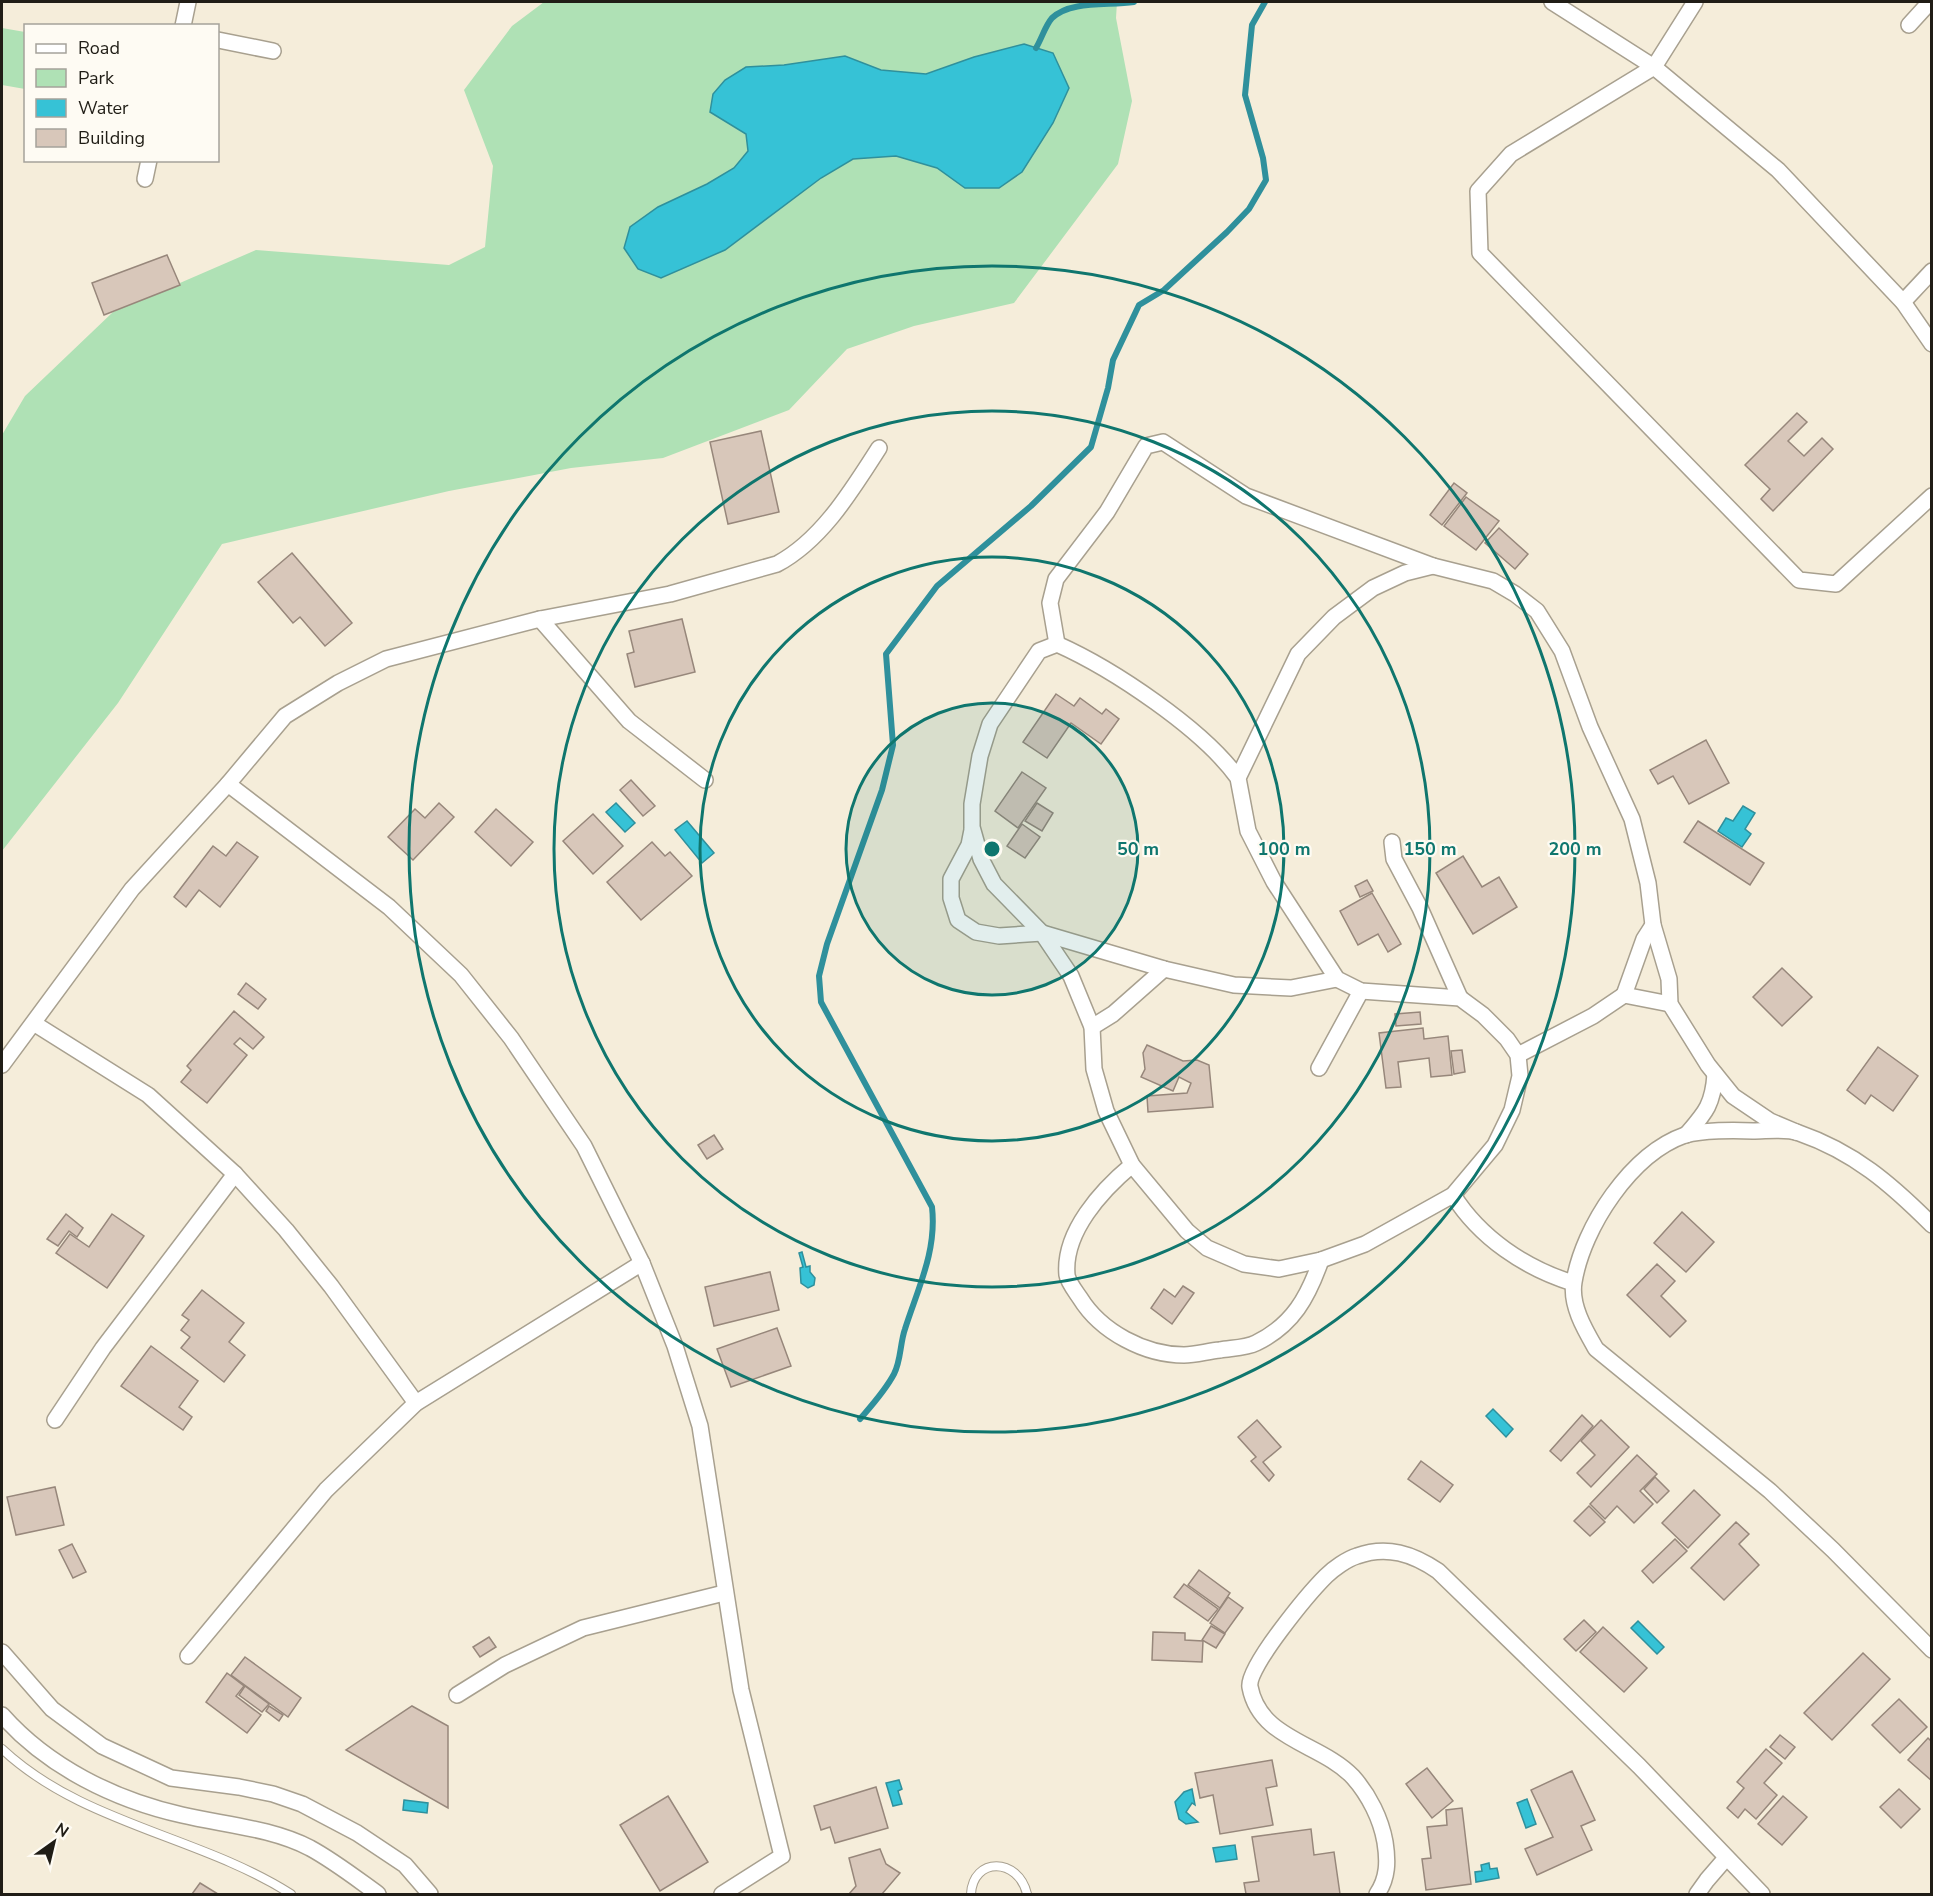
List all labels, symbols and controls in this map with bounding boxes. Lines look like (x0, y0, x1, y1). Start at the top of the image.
legend (24, 24, 219, 162)
text: Road (78, 36, 120, 60)
text: Park (78, 66, 115, 90)
text: Water (78, 96, 129, 120)
text: Building (78, 126, 145, 150)
text: 50 m (1117, 837, 1159, 861)
text: 100 m (1257, 837, 1311, 861)
text: 150 m (1403, 837, 1457, 861)
text: 200 m (1548, 837, 1602, 861)
centre of rings (982, 839, 1002, 859)
north arrow (24, 1812, 84, 1872)
text: N (51, 1818, 73, 1843)

